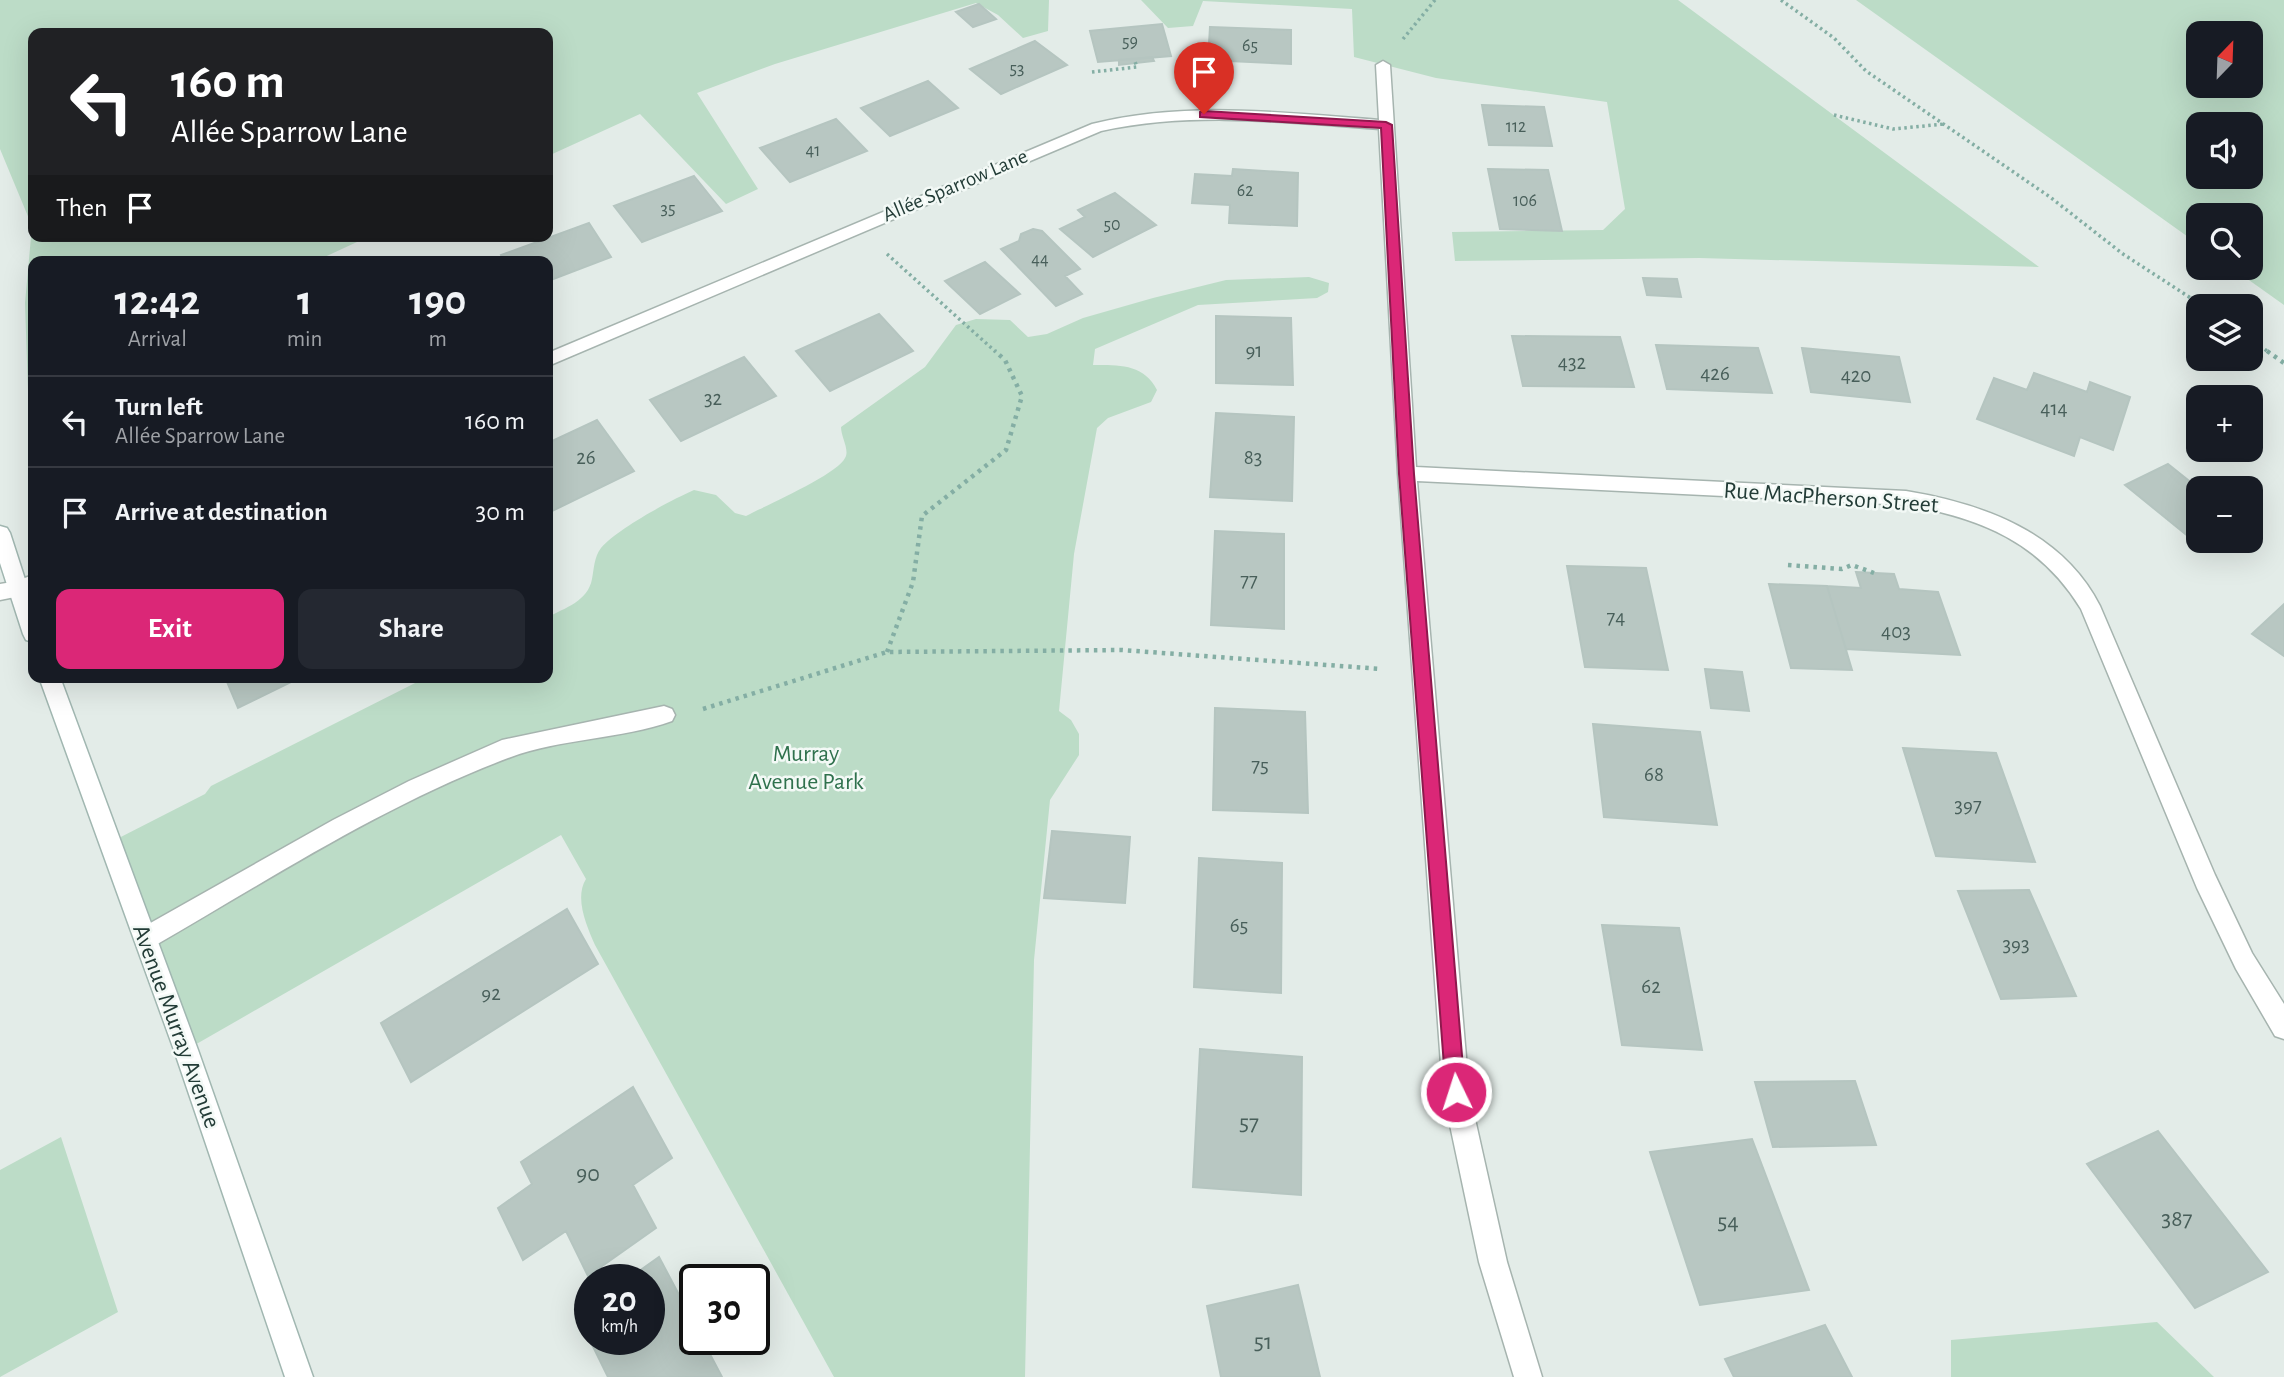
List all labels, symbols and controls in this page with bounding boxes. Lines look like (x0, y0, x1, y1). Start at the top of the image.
north arrow (2186, 21, 2263, 98)
map controls (2186, 21, 2263, 553)
house number: 59 (1122, 33, 1138, 51)
house number: 65 (1242, 37, 1258, 55)
pin (1174, 42, 1234, 114)
icon: arrive (1185, 53, 1223, 91)
icon: left (56, 56, 147, 147)
text: 160 m (171, 58, 285, 107)
house number: 53 (1010, 60, 1024, 78)
button: sound (2186, 112, 2263, 189)
text: Allée Sparrow Lane (171, 116, 408, 148)
house number: 112 (1506, 118, 1526, 136)
house number: 41 (806, 142, 820, 160)
street label: Allée Sparrow Lane (880, 145, 1031, 225)
house number: 62 (1237, 182, 1253, 200)
icon: arrive (121, 189, 159, 227)
house number: 106 (1513, 192, 1537, 210)
text: Then (56, 195, 107, 221)
house number: 35 (661, 200, 675, 218)
button: search (2186, 203, 2263, 280)
house number: 50 (1103, 216, 1121, 234)
house number: 44 (1031, 251, 1049, 269)
text: 12:42 (115, 280, 200, 322)
text: 1 (297, 280, 312, 322)
text: 190 (409, 280, 466, 322)
button: layers (2186, 294, 2263, 371)
text: Arrival (128, 328, 187, 351)
text: min (287, 328, 322, 351)
text: m (429, 328, 447, 351)
house number: 91 (1245, 340, 1263, 361)
house number: 432 (1558, 352, 1586, 373)
house number: 426 (1700, 363, 1730, 384)
house number: 420 (1841, 365, 1871, 386)
button: + (2186, 385, 2263, 462)
house number: 32 (704, 388, 722, 409)
text: Turn left (115, 394, 203, 420)
house number: 414 (2040, 398, 2068, 419)
icon: left (56, 403, 94, 441)
text: 160 m (465, 408, 525, 434)
text: Allée Sparrow Lane (115, 425, 285, 448)
house number: 26 (576, 447, 596, 468)
house number: 83 (1244, 447, 1262, 468)
button: − (2186, 476, 2263, 553)
street label: Rue MacPherson Street (1723, 479, 1940, 518)
icon: arrive (56, 494, 94, 532)
text: Arrive at destination (115, 499, 328, 525)
text: 30 m (475, 499, 525, 525)
house number: 77 (1240, 570, 1258, 591)
button: Exit (56, 589, 284, 669)
button: Share (298, 589, 525, 669)
house number: 74 (1607, 607, 1625, 628)
house number: 403 (1881, 621, 1911, 642)
park label: Murray Avenue Park (748, 742, 864, 794)
house number: 75 (1251, 755, 1269, 776)
house number: 68 (1644, 764, 1664, 785)
house number: 397 (1954, 795, 1982, 816)
house number: 65 (1230, 915, 1248, 936)
street label: Avenue Murray Avenue (128, 921, 224, 1131)
house number: 393 (2002, 934, 2030, 955)
house number: 62 (1641, 976, 1661, 997)
house number: 92 (481, 983, 501, 1004)
position arrow (1419, 1055, 1493, 1129)
house number: 57 (1239, 1111, 1259, 1135)
house number: 90 (576, 1162, 600, 1186)
house number: 387 (2161, 1207, 2193, 1231)
house number: 54 (1717, 1210, 1739, 1234)
speed limit sign: 30 (679, 1264, 770, 1355)
text: 20 (602, 1283, 637, 1318)
text: km/h (601, 1318, 638, 1336)
house number: 51 (1254, 1330, 1272, 1354)

